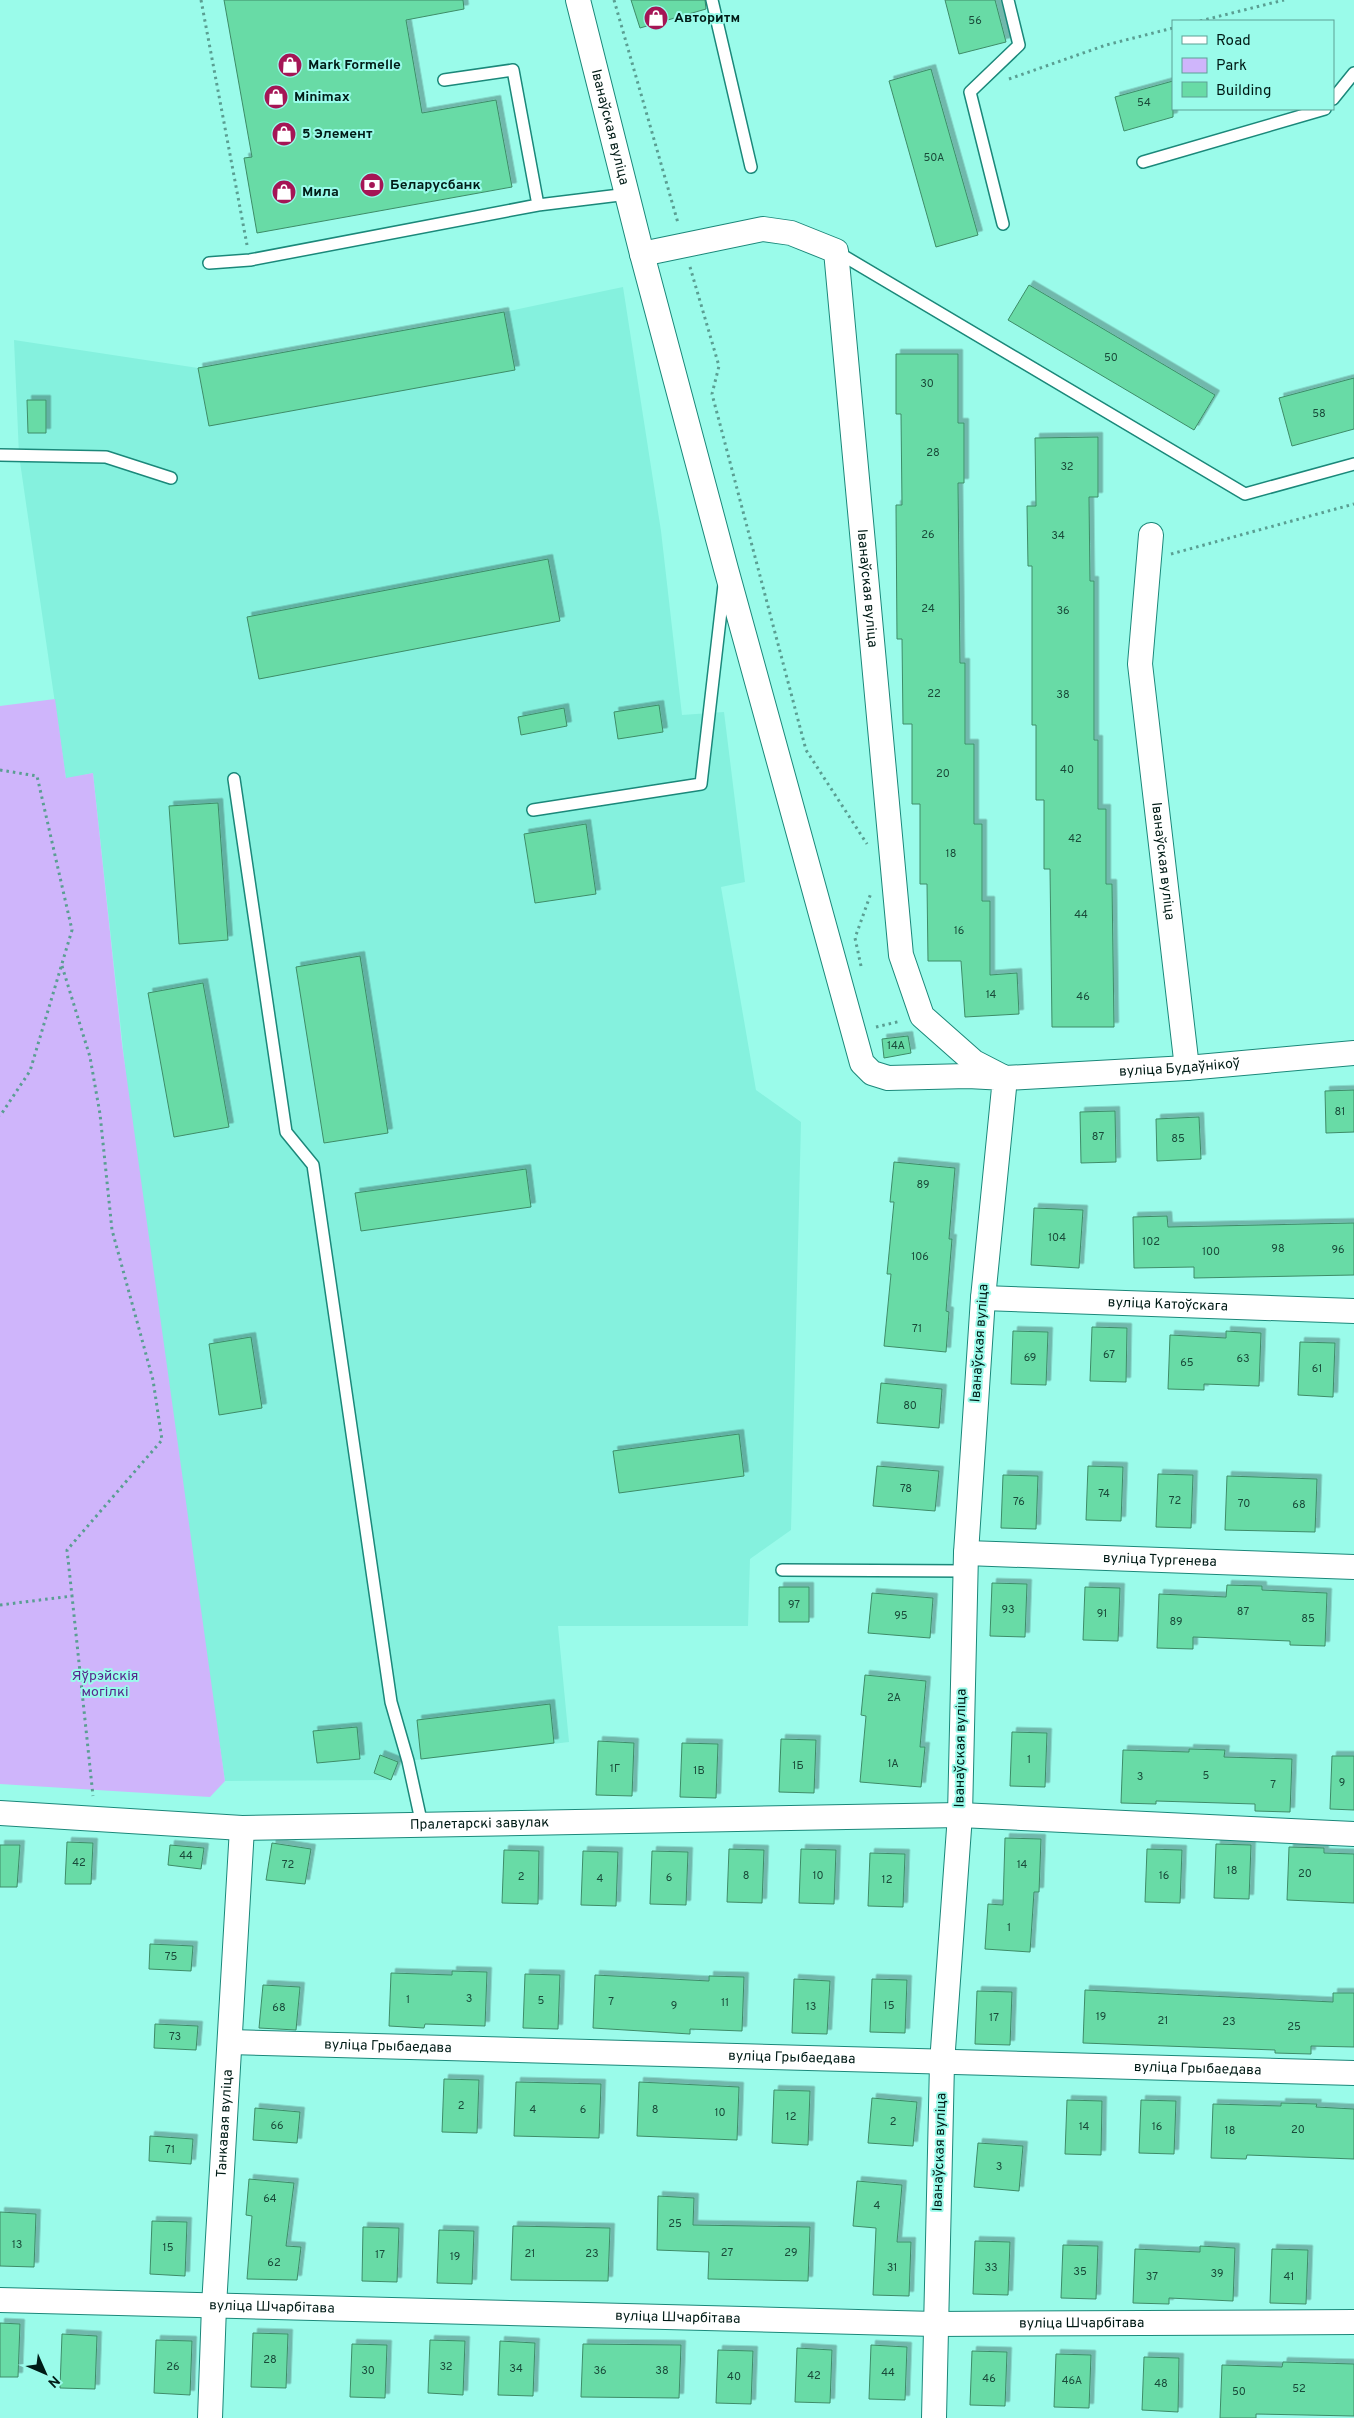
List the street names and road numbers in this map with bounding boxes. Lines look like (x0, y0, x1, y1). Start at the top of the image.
street label: Іванаўская вуліца (587, 67, 633, 187)
street label: Іванаўская вуліца (853, 528, 881, 648)
street label: Іванаўская вуліца (1148, 801, 1178, 921)
street label: вуліца Будаўнікоў (1119, 1055, 1241, 1080)
street label: Іванаўская вуліца (967, 1283, 993, 1403)
street label: вуліца Катоўскага (1107, 1294, 1228, 1315)
street label: вуліца Тургенева (1103, 1549, 1217, 1571)
street label: Іванаўская вуліца (951, 1689, 971, 1807)
street label: Пралетарскі завулак (410, 1814, 549, 1833)
street label: вуліца Грыбаедава (324, 2036, 452, 2057)
street label: вуліца Грыбаедава (728, 2047, 856, 2068)
street label: вуліца Грыбаедава (1134, 2058, 1262, 2079)
street label: Танкавая вуліца (213, 2069, 236, 2178)
street label: Іванаўская вуліца (929, 2092, 951, 2212)
street label: вуліца Шчарбітава (209, 2297, 335, 2317)
street label: вуліца Шчарбітава (615, 2307, 741, 2328)
street label: вуліца Шчарбітава (1019, 2315, 1145, 2332)

